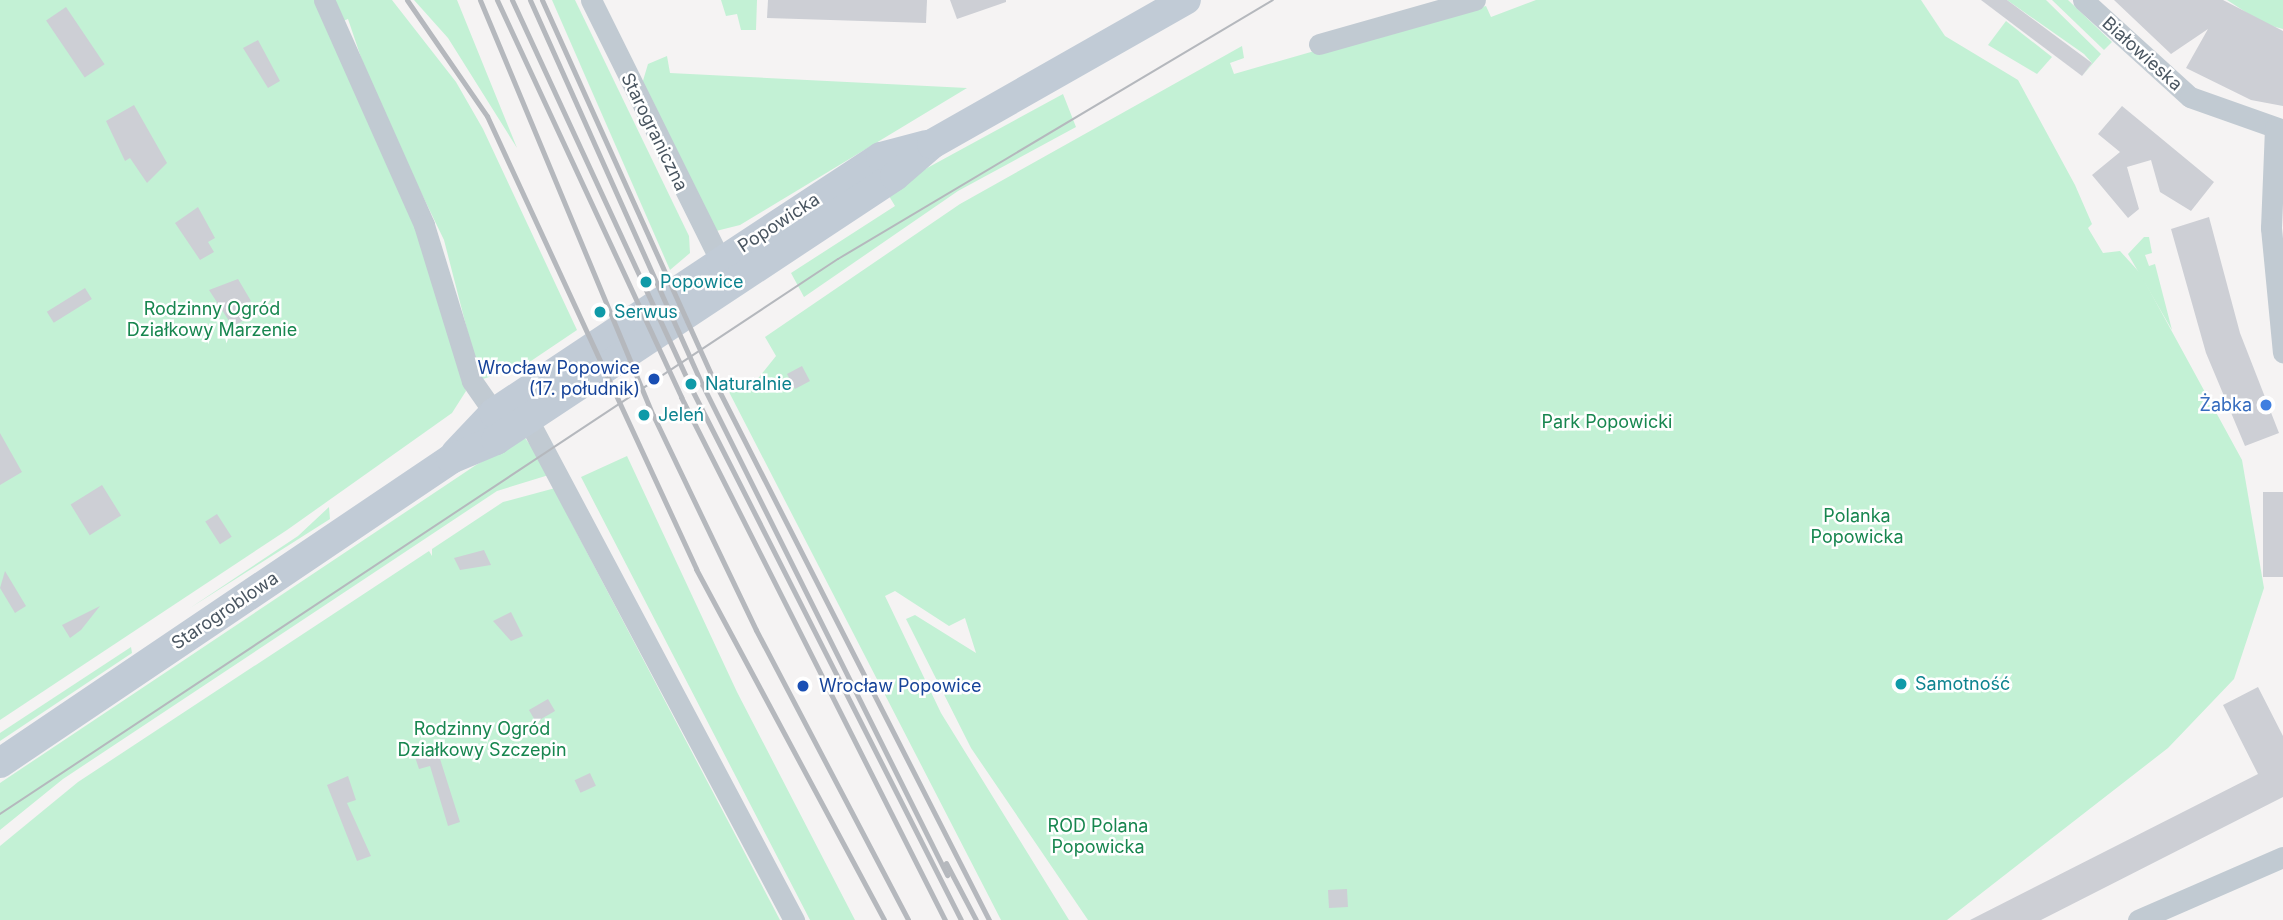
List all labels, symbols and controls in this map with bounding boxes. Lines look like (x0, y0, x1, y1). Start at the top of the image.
street label: Białowieska (2098, 12, 2186, 96)
street label: Starograniczna (616, 70, 692, 194)
street label: Popowicka (734, 189, 824, 257)
place label: Popowice (660, 271, 744, 293)
marker: Popowice (638, 274, 654, 290)
park label: Rodzinny Ogród Działkowy Marzenie (127, 299, 297, 342)
place label: Serwus (614, 301, 678, 323)
marker: Serwus (592, 304, 608, 320)
place label: Wrocław Popowice (17. południk) (478, 358, 640, 400)
marker: Wrocław Popowice (17. południk) (646, 371, 662, 387)
place label: Naturalnie (705, 373, 792, 395)
marker: Naturalnie (683, 376, 699, 392)
place label: Żabka (2200, 394, 2252, 416)
marker: Żabka (2258, 397, 2274, 413)
place label: Jeleń (658, 404, 704, 426)
marker: Jeleń (636, 407, 652, 423)
park label: Park Popowicki (1542, 411, 1672, 433)
park label: Polanka Popowicka (1810, 506, 1904, 548)
street label: Starogroblowa (168, 567, 282, 655)
place label: Samotność (1915, 673, 2010, 695)
place label: Wrocław Popowice (819, 675, 981, 697)
marker: Wrocław Popowice (793, 676, 813, 696)
marker: Samotność (1893, 676, 1909, 692)
park label: Rodzinny Ogród Działkowy Szczepin (397, 719, 567, 762)
park label: ROD Polana Popowicka (1048, 816, 1148, 858)

